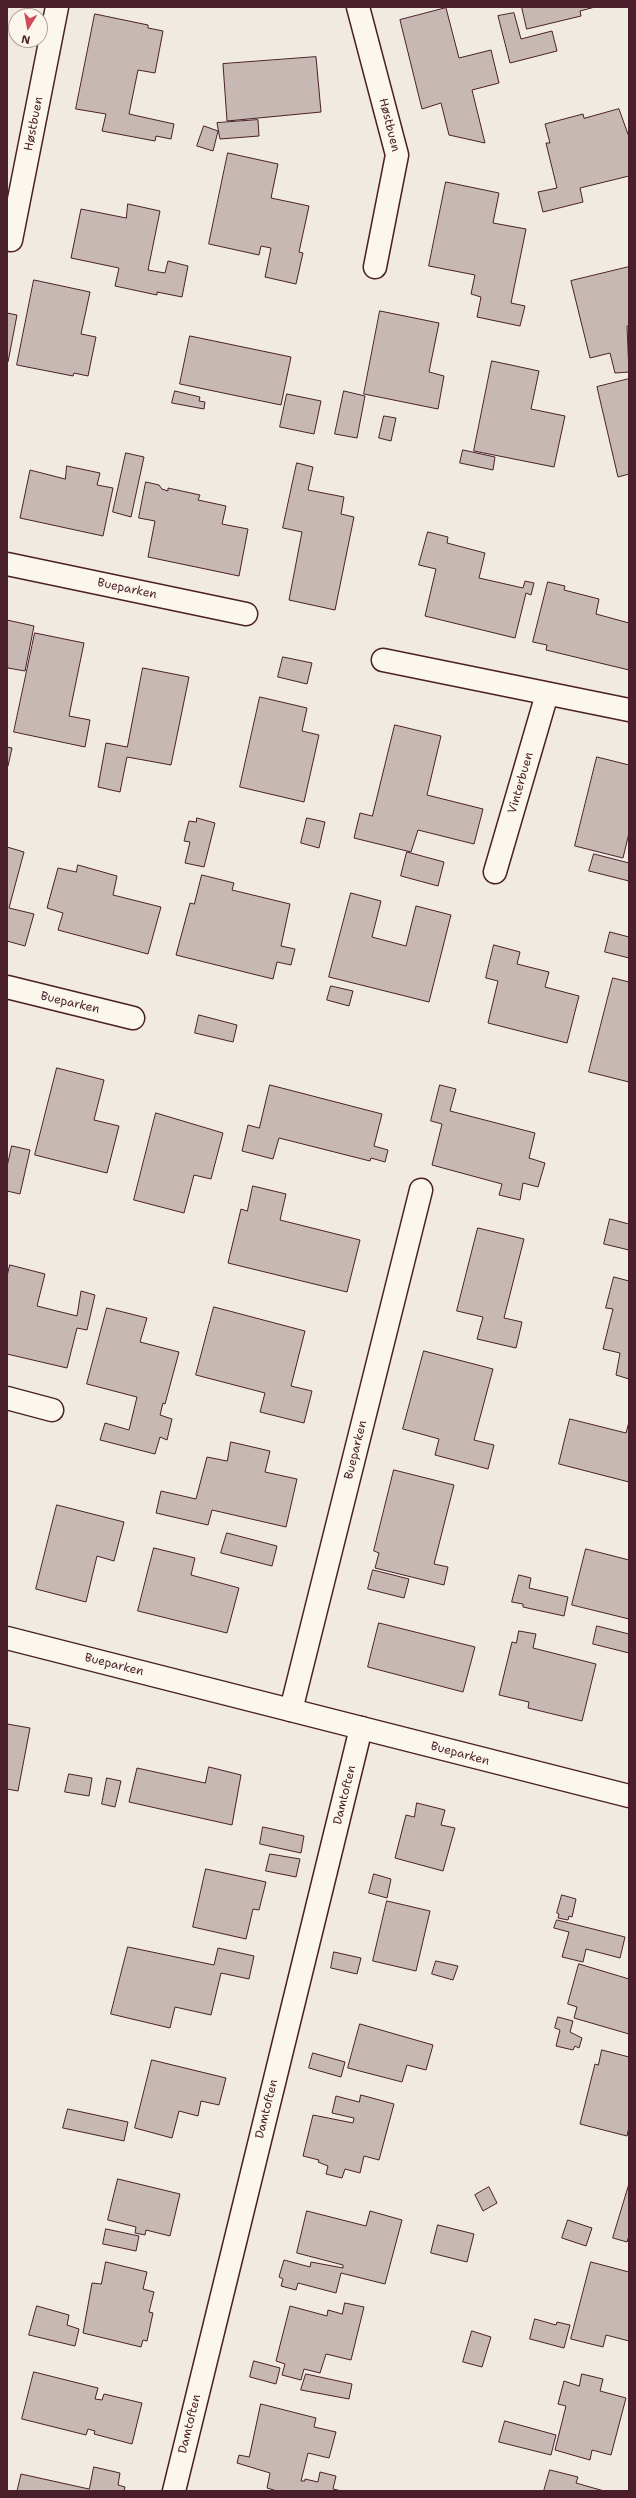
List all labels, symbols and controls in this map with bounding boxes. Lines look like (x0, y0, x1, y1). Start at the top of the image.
north arrow (8, 8, 48, 48)
text: N (20, 31, 32, 47)
street label: Høstbuen (22, 96, 46, 152)
street label: Høstbuen (375, 97, 403, 153)
street label: Bueparken (96, 576, 158, 602)
street label: Vinterbuen (505, 751, 537, 815)
street label: Bueparken (39, 989, 101, 1017)
street label: Bueparken (342, 1419, 370, 1481)
street label: Bueparken (83, 1651, 145, 1679)
street label: Bueparken (429, 1739, 491, 1769)
street label: Damtoften (331, 1764, 359, 1826)
street label: Damtoften (253, 2078, 281, 2140)
street label: Damtoften (176, 2393, 204, 2455)

